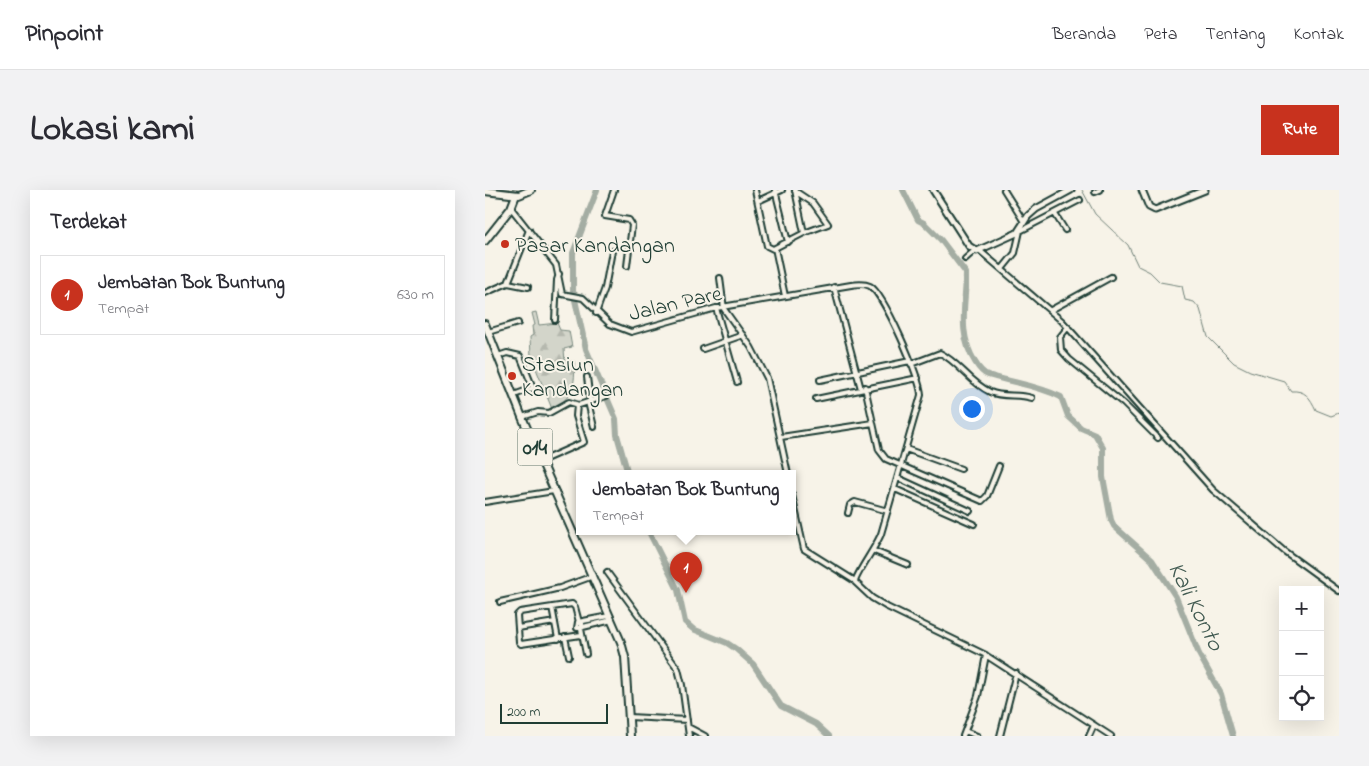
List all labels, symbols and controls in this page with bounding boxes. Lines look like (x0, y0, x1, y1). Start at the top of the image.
text: Pinpoint (25, 17, 103, 52)
text: Beranda (1052, 22, 1116, 48)
text: Peta (1144, 22, 1177, 48)
text: Tentang (1205, 22, 1265, 48)
text: Kontak (1293, 22, 1344, 48)
text: Lokasi kami (30, 105, 195, 156)
button: Rute (1261, 105, 1339, 155)
text: Terdekat (50, 208, 127, 238)
place label: Pasar Kandangan (515, 231, 675, 264)
marker: Pasar Kandangan (499, 238, 511, 250)
text: Jembatan Bok Buntung (98, 270, 285, 297)
street label: Jalan Pare (626, 279, 725, 331)
text: 1 (64, 283, 70, 307)
text: 630 m (397, 283, 434, 307)
text: Tempat (98, 297, 149, 321)
place label: Stasiun Kandangan (522, 350, 623, 408)
marker: Stasiun Kandangan (506, 370, 518, 382)
your location (959, 396, 985, 422)
road number: 014 (517, 428, 553, 466)
popup (576, 470, 796, 535)
text: Jembatan Bok Buntung (593, 477, 779, 504)
text: Tempat (593, 504, 644, 528)
pin: 1 (670, 552, 702, 593)
water label: Kali Konto (1158, 557, 1233, 659)
map controls (1279, 586, 1324, 721)
button: + (1279, 586, 1324, 631)
button: − (1279, 631, 1324, 676)
button: locate (1279, 676, 1324, 721)
scale bar (500, 701, 607, 724)
text: 200 m (507, 702, 540, 723)

